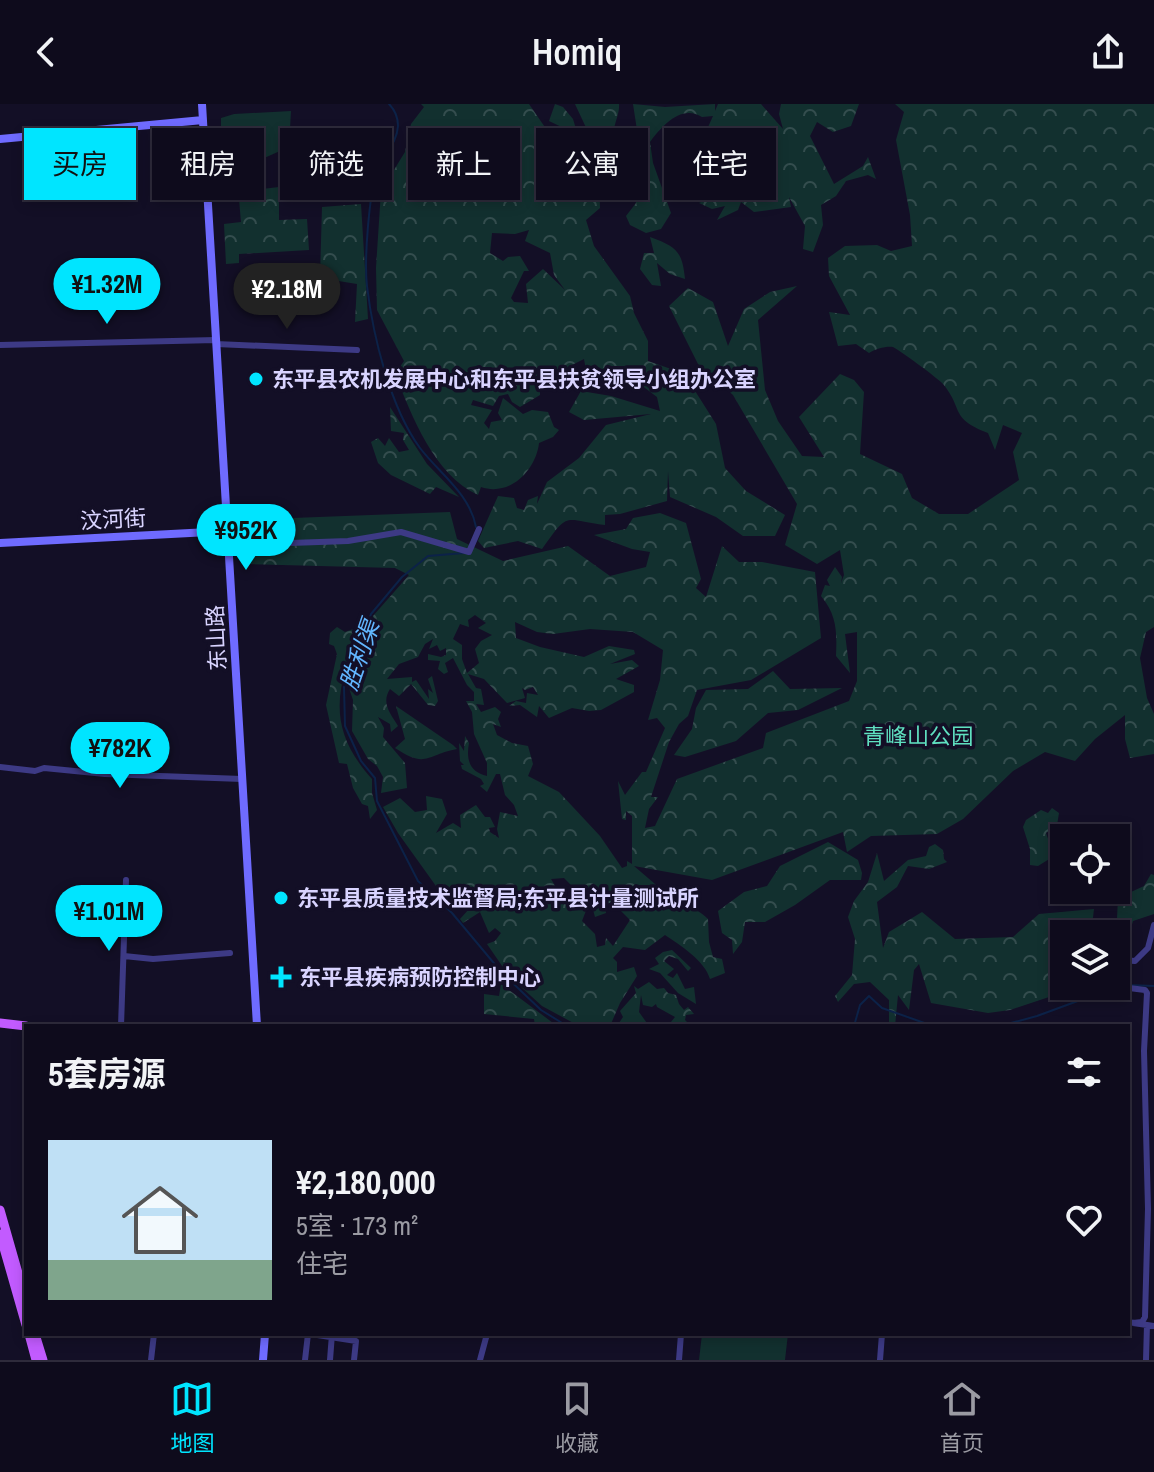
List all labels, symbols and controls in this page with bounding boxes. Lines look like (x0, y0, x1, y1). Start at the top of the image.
text: Homiq (532, 28, 622, 76)
icon: back (24, 30, 68, 74)
icon: share (1086, 30, 1130, 74)
chip: 买房 (24, 128, 136, 200)
chip: 租房 (152, 128, 264, 200)
chip: 筛选 (280, 128, 392, 200)
chip: 新上 (408, 128, 520, 200)
chip: 公寓 (536, 128, 648, 200)
chip: 住宅 (664, 128, 776, 200)
pin: ¥1.32M (42, 258, 172, 326)
pin: ¥2.18M (222, 263, 352, 331)
text: ¥1.32M (71, 266, 143, 301)
text: ¥2.18M (251, 271, 323, 306)
place label: 东平县农机发展中心和东平县扶贫领导小组办公室 (272, 364, 756, 394)
marker: 东平县农机发展中心和东平县扶贫领导小组办公室 (247, 370, 265, 388)
street label: 汶河街 (79, 502, 147, 536)
pin: ¥952K (190, 504, 302, 572)
text: ¥952K (215, 512, 277, 547)
street label: 东山路 (199, 604, 233, 672)
water label: 胜利渠 (332, 613, 387, 694)
park label: 青峰山公园 (863, 721, 973, 751)
pin: ¥782K (64, 722, 176, 790)
text: ¥782K (89, 730, 151, 765)
map controls (1050, 824, 1130, 1000)
button: locate (1050, 824, 1130, 904)
place label: 东平县质量技术监督局;东平县计量测试所 (297, 883, 699, 913)
pin: ¥1.01M (44, 885, 174, 953)
marker: 东平县质量技术监督局;东平县计量测试所 (272, 889, 290, 907)
text: ¥1.01M (73, 893, 145, 928)
button: layers (1050, 920, 1130, 1000)
place label: 东平县疾病预防控制中心 (299, 962, 541, 992)
marker: 东平县疾病预防控制中心 (270, 966, 292, 988)
icon: filters (1062, 1050, 1106, 1094)
text: 5套房源 (48, 1051, 166, 1097)
text: ¥2,180,000 (296, 1159, 436, 1205)
icon: home (112, 1172, 208, 1268)
icon: heart (1062, 1198, 1106, 1242)
text: 5室 · 173 m² (296, 1208, 418, 1243)
text: 住宅 (296, 1246, 348, 1281)
tab: 地图 (170, 1377, 214, 1458)
tab: 收藏 (555, 1377, 599, 1458)
tab: 首页 (940, 1377, 984, 1458)

